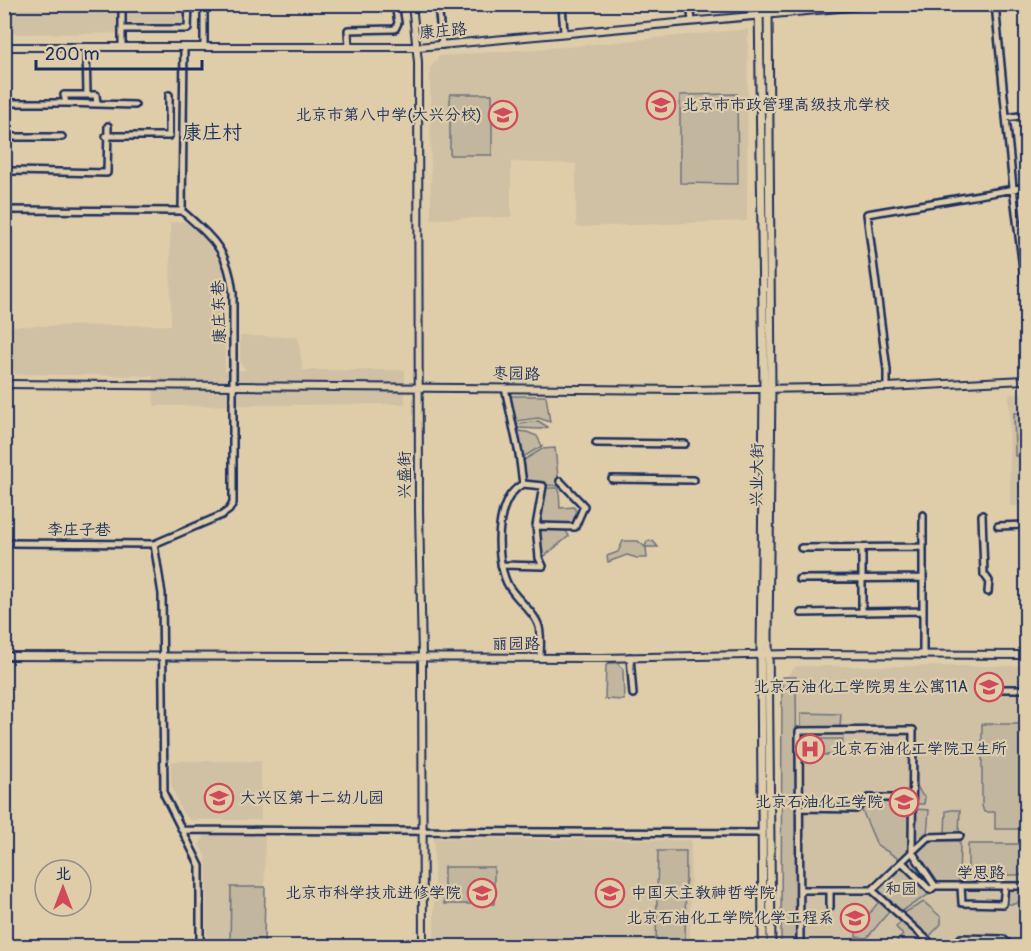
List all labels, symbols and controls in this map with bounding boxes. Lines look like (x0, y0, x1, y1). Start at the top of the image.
street label: 康庄路 (418, 19, 468, 43)
scale bar (36, 33, 202, 71)
text: 200 m (45, 43, 100, 66)
school or university icon: 北京市市政管理高级技术学校 (645, 89, 677, 121)
place label: 北京市市政管理高级技术学校 (682, 95, 890, 115)
school or university icon: 北京市第八中学(大兴分校) (487, 99, 519, 131)
place label: 北京市第八中学(大兴分校) (295, 105, 482, 125)
district label: 康庄村 (182, 120, 242, 145)
street label: 康庄东巷 (208, 280, 230, 344)
street label: 枣园路 (492, 364, 540, 384)
street label: 兴业大街 (746, 443, 768, 507)
street label: 兴盛街 (395, 451, 415, 499)
street label: 李庄子巷 (47, 520, 111, 540)
street label: 丽园路 (492, 634, 540, 654)
school or university icon: 北京石油化工学院男生公寓11A (973, 671, 1005, 703)
place label: 北京石油化工学院男生公寓11A (753, 677, 968, 697)
hospital icon: 北京石油化工学院卫生所 (794, 733, 826, 765)
place label: 北京石油化工学院卫生所 (831, 739, 1007, 759)
school or university icon: 大兴区第十二幼儿园 (203, 782, 235, 814)
school or university icon: 北京石油化工学院 (888, 786, 920, 818)
place label: 大兴区第十二幼儿园 (240, 788, 384, 808)
place label: 北京石油化工学院 (755, 792, 883, 812)
north arrow (33, 858, 93, 918)
street label: 学思路 (957, 863, 1005, 883)
text: 北 (55, 864, 71, 884)
school or university icon: 北京市科学技术进修学院 (466, 877, 498, 909)
school or university icon: 中国天主教神哲学院 (594, 877, 626, 909)
park label: 和园 (885, 879, 917, 899)
place label: 北京市科学技术进修学院 (285, 883, 461, 903)
place label: 中国天主教神哲学院 (631, 883, 775, 903)
school or university icon: 北京石油化工学院化学工程系 (839, 902, 871, 934)
place label: 北京石油化工学院化学工程系 (626, 908, 834, 928)

